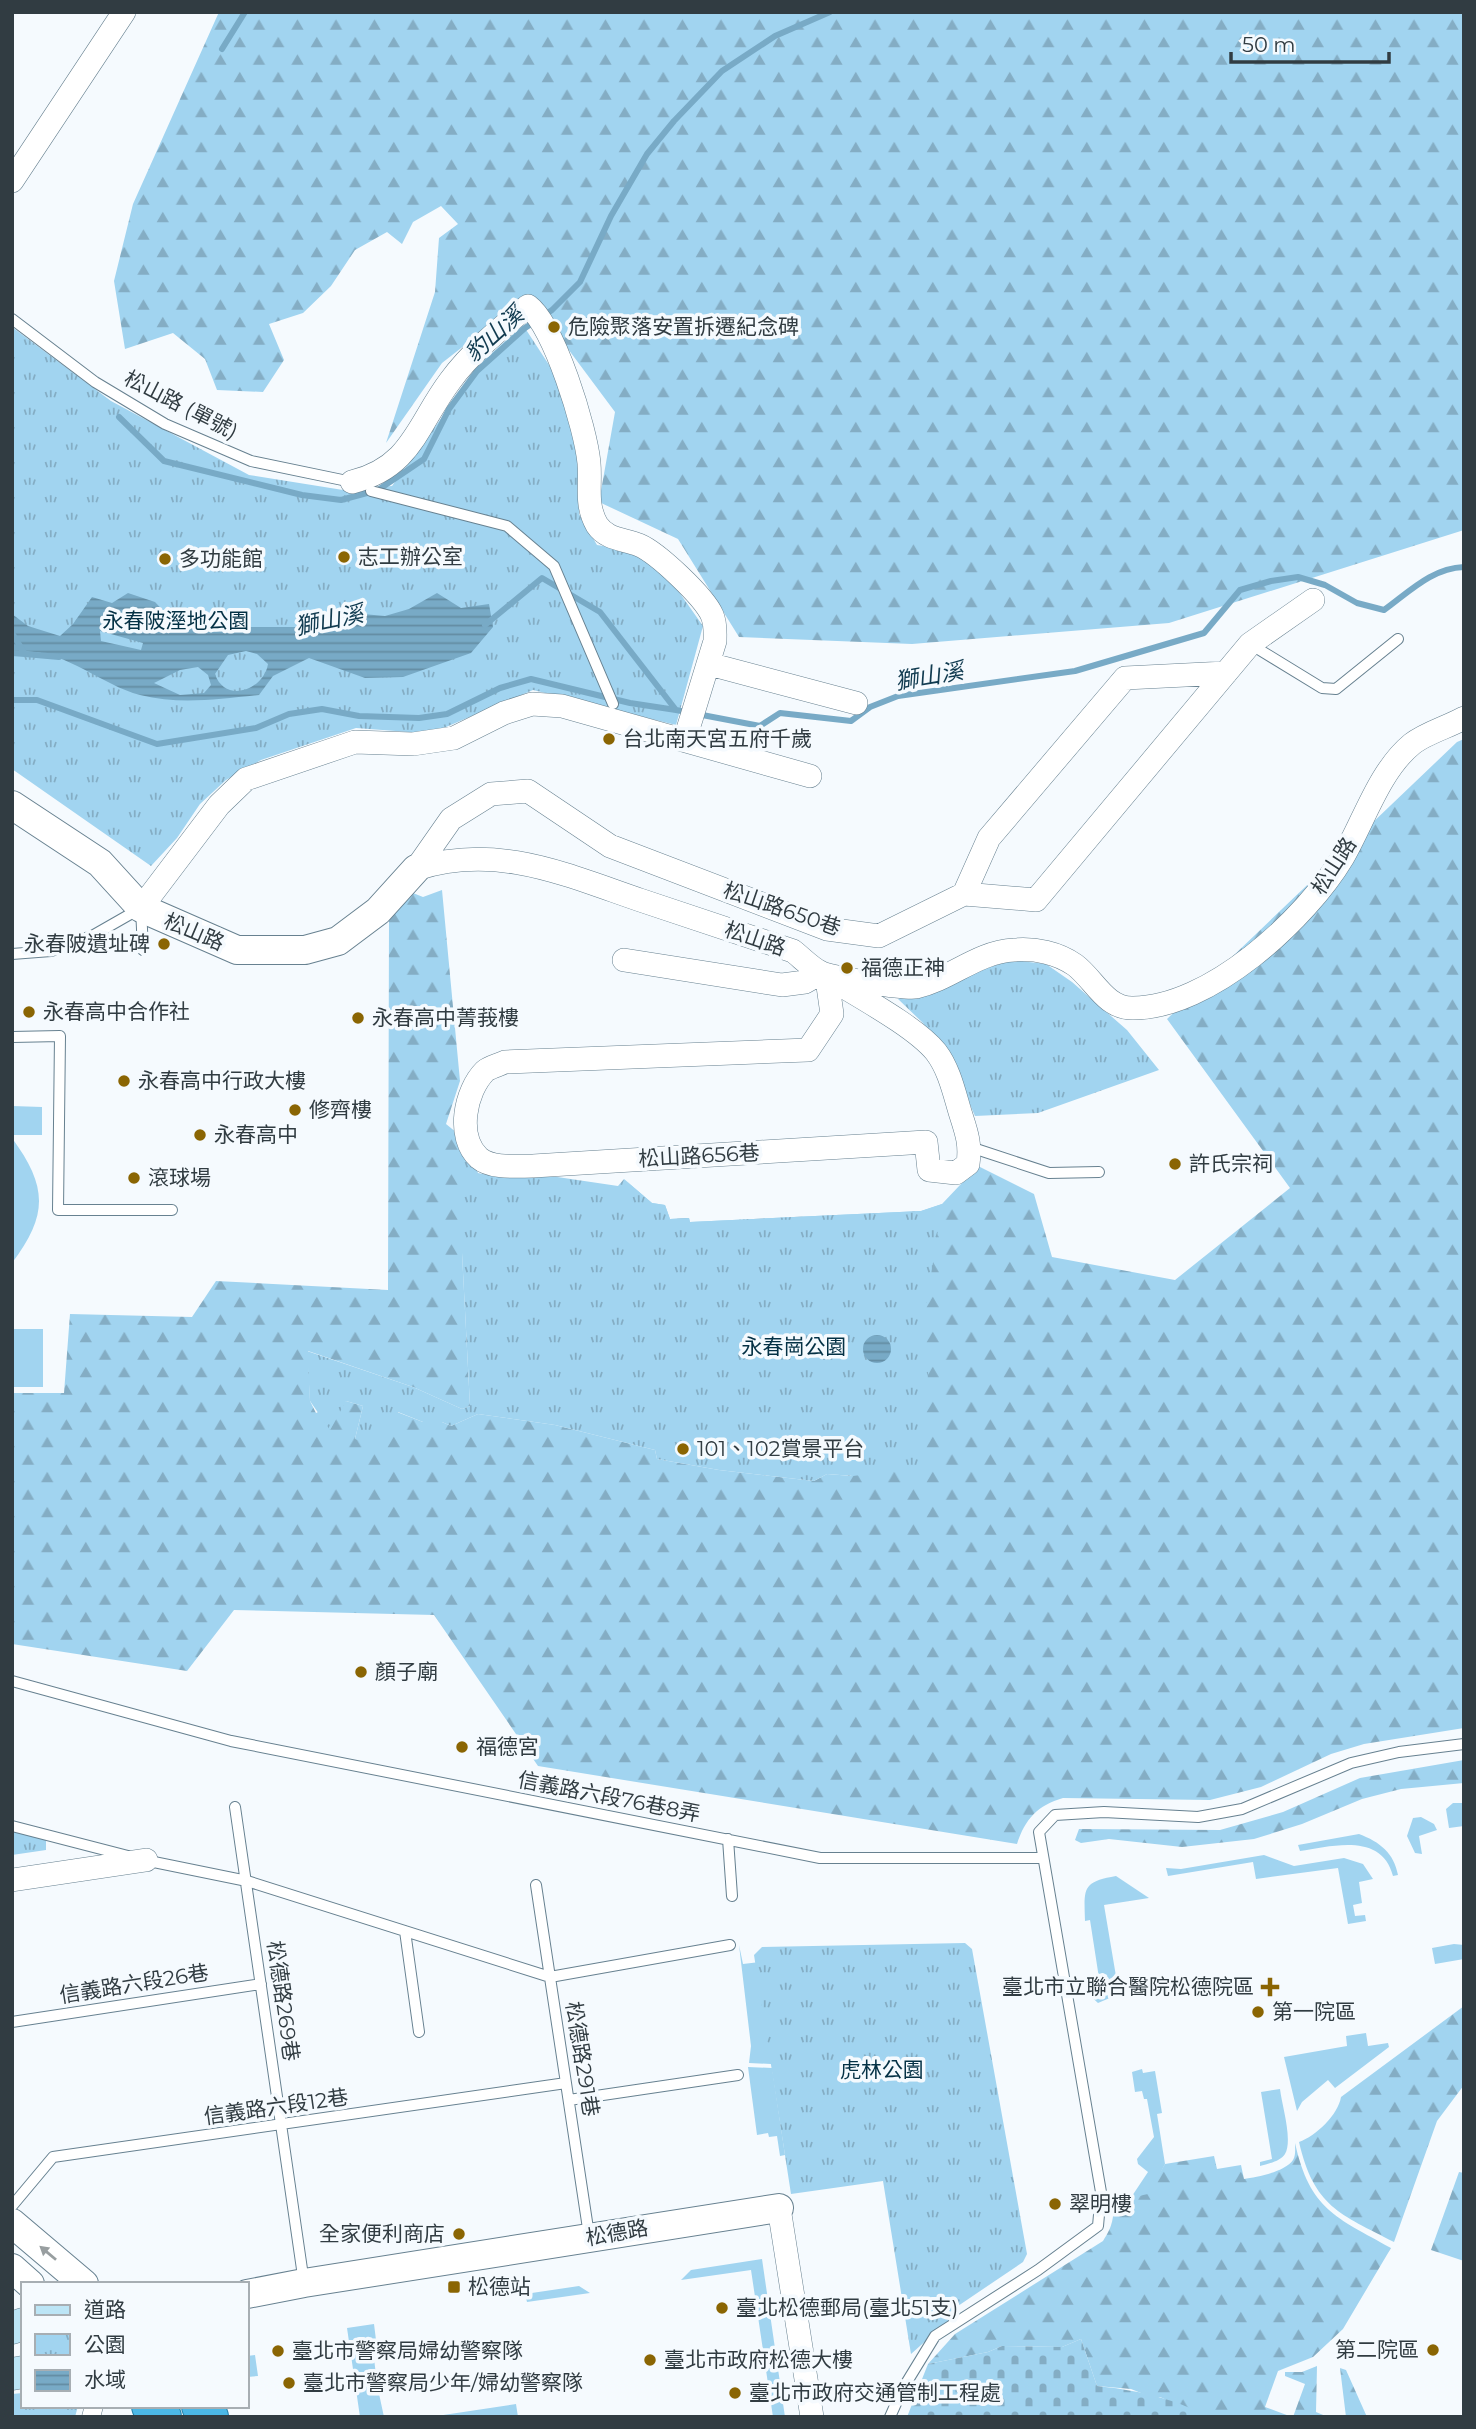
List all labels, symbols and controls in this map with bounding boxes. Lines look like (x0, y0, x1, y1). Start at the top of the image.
scale bar (1231, 21, 1388, 65)
text: 50 m (1242, 32, 1296, 57)
water label: 豹山溪 (459, 299, 531, 367)
place label: 危險聚落安置拆遷紀念碑 (568, 314, 799, 339)
marker: 危險聚落安置拆遷紀念碑 (546, 319, 562, 335)
street label: 松山路 (單號) (120, 365, 242, 444)
place label: 志工辦公室 (358, 544, 463, 569)
place label: 多功能館 (179, 546, 263, 571)
marker: 志工辦公室 (336, 549, 352, 565)
marker: 多功能館 (157, 551, 173, 567)
water label: 獅山溪 (292, 599, 369, 641)
park label: 永春陂溼地公園 (103, 608, 250, 633)
water label: 獅山溪 (893, 656, 968, 696)
place label: 台北南天宮五府千歲 (623, 726, 812, 751)
marker: 台北南天宮五府千歲 (601, 731, 617, 747)
street label: 松山路 (1306, 833, 1361, 899)
street label: 松山路650巷 (720, 877, 844, 941)
street label: 松山路 (160, 908, 228, 955)
street label: 松山路 (721, 917, 789, 961)
place label: 永春陂遺址碑 (24, 931, 150, 956)
marker: 永春陂遺址碑 (156, 936, 172, 952)
place label: 福德正神 (861, 955, 945, 980)
marker: 福德正神 (839, 960, 855, 976)
place label: 永春高中合作社 (43, 999, 190, 1024)
marker: 永春高中合作社 (21, 1004, 37, 1020)
place label: 永春高中菁莪樓 (372, 1005, 519, 1030)
marker: 永春高中菁莪樓 (350, 1010, 366, 1026)
place label: 永春高中行政大樓 (138, 1068, 306, 1093)
marker: 永春高中行政大樓 (116, 1073, 132, 1089)
place label: 修齊樓 (309, 1097, 372, 1122)
marker: 修齊樓 (287, 1102, 303, 1118)
place label: 永春高中 (214, 1122, 298, 1147)
marker: 永春高中 (192, 1127, 208, 1143)
street label: 松山路656巷 (638, 1140, 760, 1171)
place label: 許氏宗祠 (1189, 1151, 1273, 1176)
marker: 許氏宗祠 (1167, 1156, 1183, 1172)
place label: 滾球場 (148, 1165, 211, 1190)
marker: 滾球場 (126, 1170, 142, 1186)
park label: 永春崗公園 (742, 1334, 847, 1359)
place label: 101、102賞景平台 (697, 1436, 864, 1461)
marker: 101、102賞景平台 (675, 1441, 691, 1457)
place label: 顏子廟 (375, 1659, 438, 1684)
marker: 顏子廟 (353, 1664, 369, 1680)
place label: 福德宮 (476, 1734, 539, 1759)
marker: 福德宮 (454, 1739, 470, 1755)
street label: 信義路六段76巷8弄 (516, 1767, 702, 1826)
street label: 松德路269巷 (263, 1939, 304, 2063)
street label: 信義路六段26巷 (58, 1959, 210, 2008)
place label: 臺北市立聯合醫院松德院區 (1002, 1974, 1254, 1999)
marker: 臺北市立聯合醫院松德院區 (1260, 1977, 1280, 1997)
place label: 第一院區 (1272, 1999, 1356, 2024)
street label: 松德路291巷 (561, 2000, 604, 2118)
marker: 第一院區 (1250, 2004, 1266, 2020)
park label: 虎林公園 (840, 2057, 924, 2082)
street label: 信義路六段12巷 (202, 2084, 350, 2129)
place label: 翠明樓 (1069, 2191, 1132, 2216)
marker: 翠明樓 (1047, 2196, 1063, 2212)
street label: 松德路 (584, 2215, 650, 2250)
place label: 全家便利商店 (319, 2221, 445, 2246)
marker: 全家便利商店 (451, 2226, 467, 2242)
one-way arrow (40, 2246, 57, 2261)
place label: 松德站 (468, 2274, 531, 2299)
marker: 松德站 (446, 2279, 462, 2295)
legend (21, 2282, 248, 2408)
place label: 臺北松德郵局(臺北51支) (736, 2295, 958, 2320)
text: 道路 (84, 2297, 126, 2322)
marker: 臺北松德郵局(臺北51支) (714, 2300, 730, 2316)
text: 公園 (84, 2332, 126, 2357)
place label: 第二院區 (1335, 2337, 1419, 2362)
place label: 臺北市警察局婦幼警察隊 (292, 2338, 523, 2363)
marker: 第二院區 (1425, 2342, 1441, 2358)
marker: 臺北市警察局婦幼警察隊 (270, 2343, 286, 2359)
place label: 臺北市政府松德大樓 (664, 2347, 853, 2372)
marker: 臺北市政府松德大樓 (642, 2352, 658, 2368)
text: 水域 (84, 2367, 126, 2392)
place label: 臺北市警察局少年/婦幼警察隊 (303, 2370, 583, 2395)
marker: 臺北市警察局少年/婦幼警察隊 (281, 2375, 297, 2391)
place label: 臺北市政府交通管制工程處 (749, 2380, 1001, 2405)
marker: 臺北市政府交通管制工程處 (727, 2385, 743, 2401)

